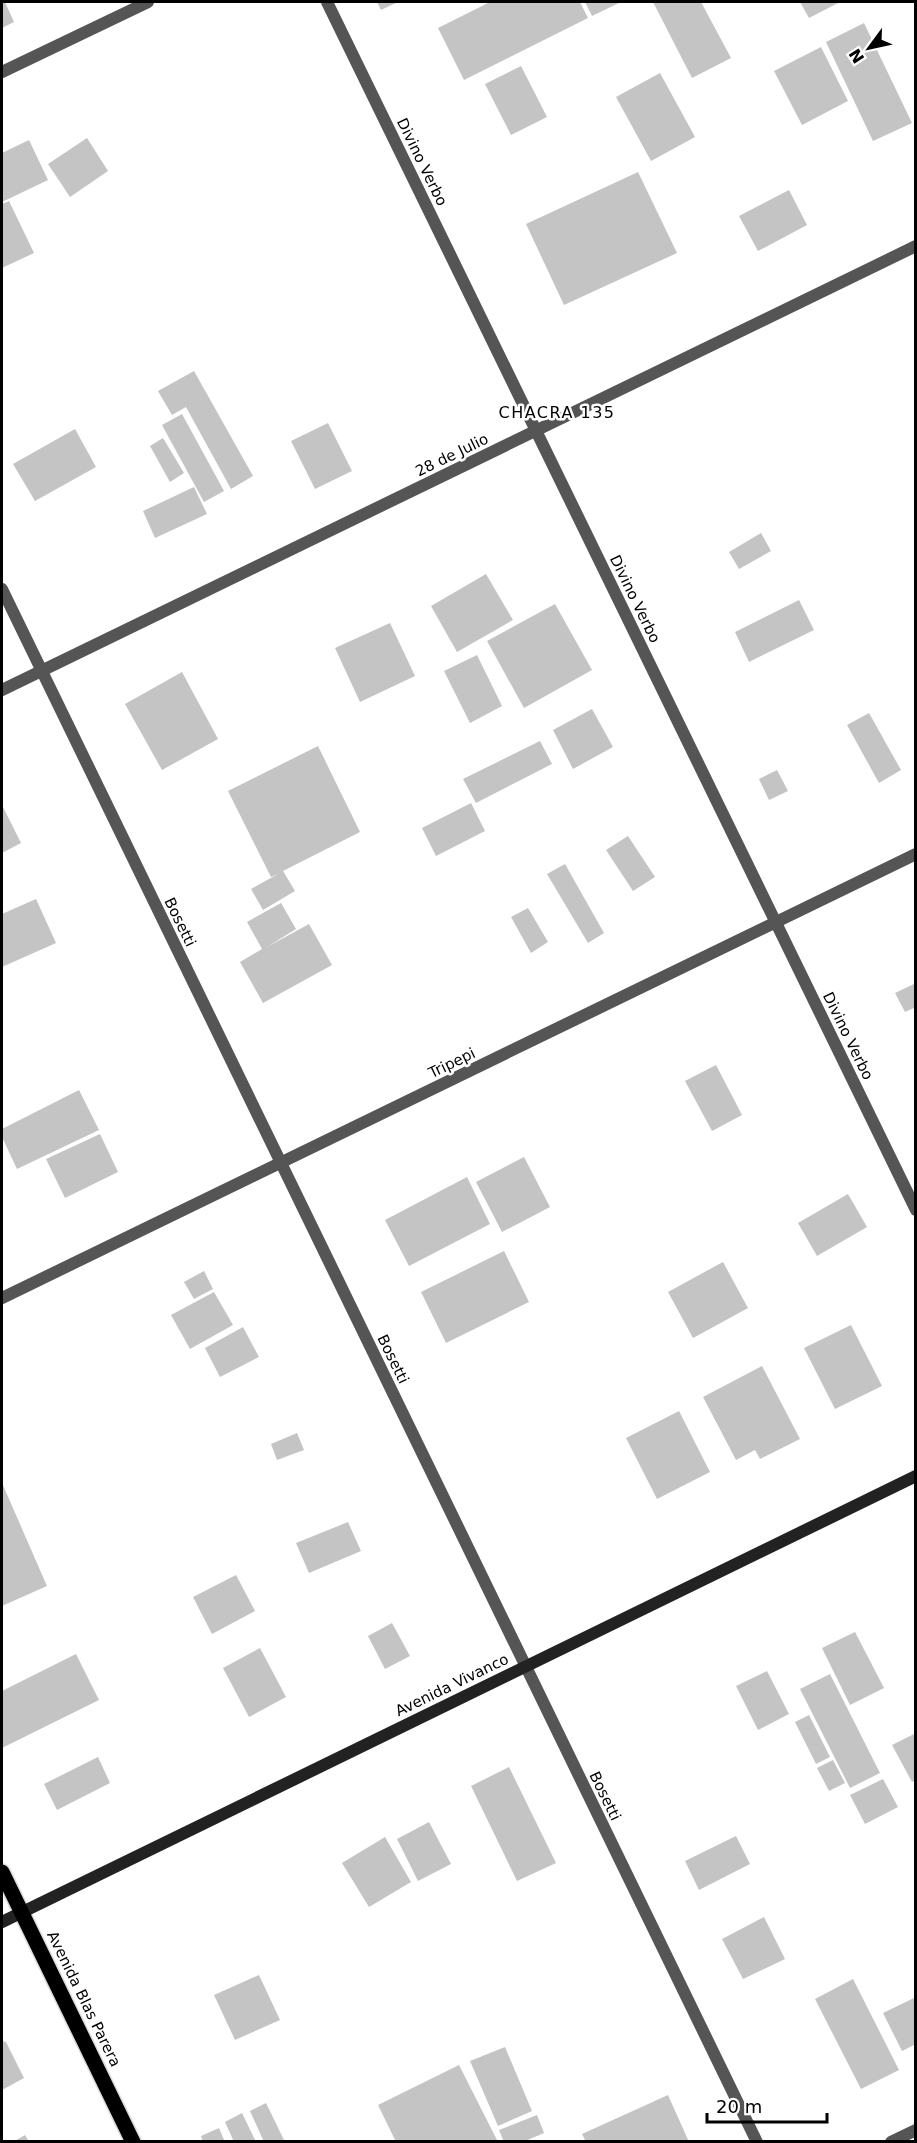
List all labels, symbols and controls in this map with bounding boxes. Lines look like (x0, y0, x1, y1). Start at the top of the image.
north arrow (839, 18, 899, 78)
text: N (845, 45, 868, 67)
street label: Divino Verbo (393, 115, 451, 209)
district label: CHACRA 135 (498, 403, 616, 422)
street label: 28 de Julio (413, 430, 491, 480)
street label: Divino Verbo (606, 552, 664, 646)
street label: Bosetti (160, 894, 200, 950)
street label: Divino Verbo (819, 989, 877, 1083)
street label: Tripepi (425, 1044, 478, 1082)
street label: Bosetti (373, 1331, 413, 1387)
street label: Avenida Vivanco (392, 1650, 512, 1720)
street label: Bosetti (585, 1768, 625, 1824)
street label: Avenida Blas Parera (43, 1928, 125, 2070)
scale bar (707, 2086, 827, 2124)
text: 20 m (716, 2096, 762, 2117)

